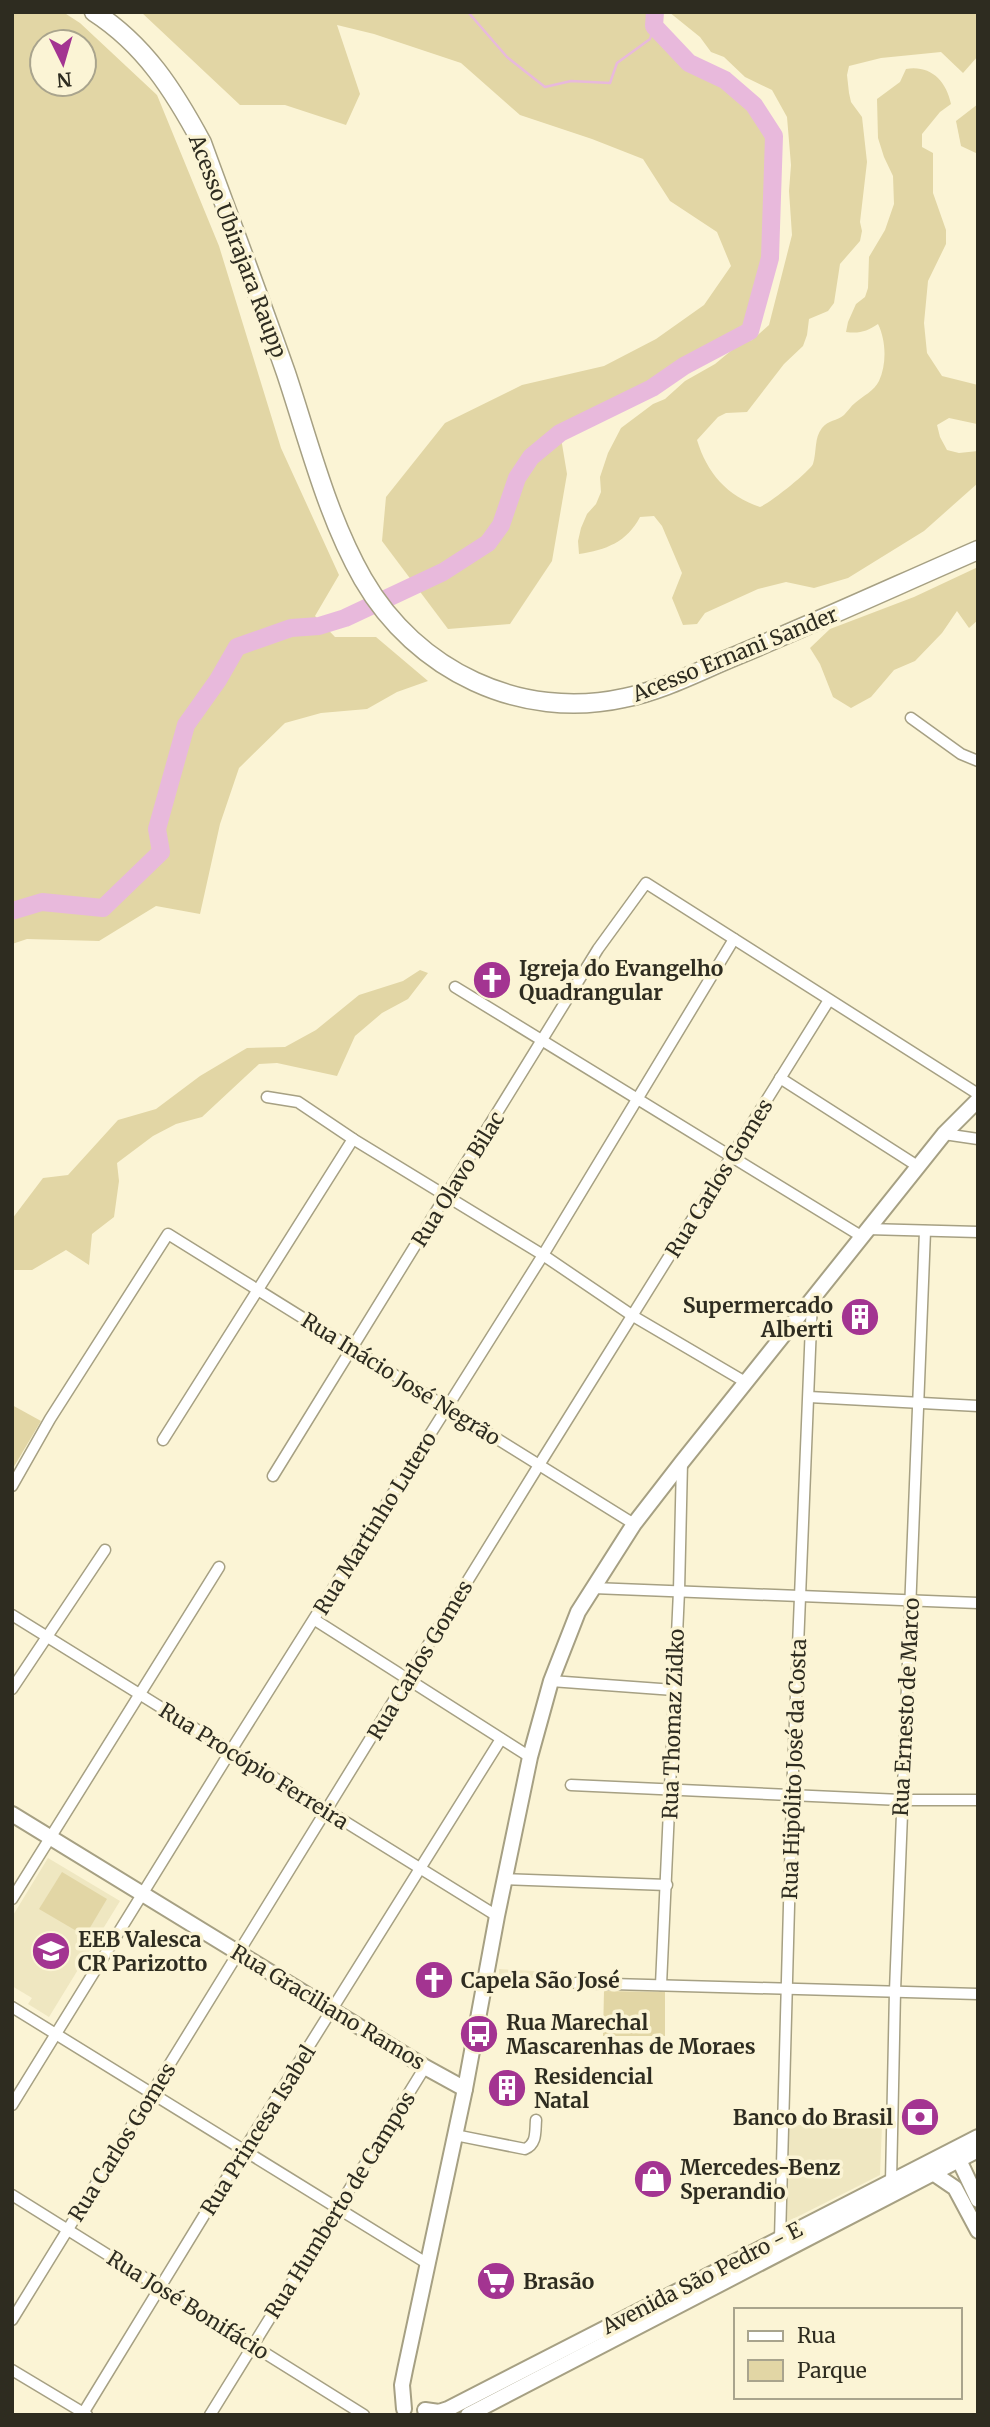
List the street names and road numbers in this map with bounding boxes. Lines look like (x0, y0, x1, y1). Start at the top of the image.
street label: Acesso Ubirajara Raupp (183, 130, 293, 361)
street label: Acesso Ernani Sander (628, 600, 842, 708)
street label: Rua Carlos Gomes (659, 1094, 779, 1262)
street label: Rua Olavo Bilac (406, 1106, 510, 1252)
street label: Rua Inácio José Negrão (297, 1307, 505, 1451)
street label: Rua Martinho Lutero (308, 1426, 442, 1620)
street label: Rua Carlos Gomes (362, 1575, 478, 1745)
street label: Rua Ernesto de Marco (887, 1597, 925, 1817)
street label: Rua Thomaz Zidko (656, 1628, 690, 1820)
street label: Rua Hipólito José da Costa (776, 1638, 812, 1900)
street label: Rua Procópio Ferreira (154, 1697, 354, 1835)
street label: Rua Graciliano Ramos (226, 1938, 430, 2076)
street label: Rua Princesa Isabel (195, 2039, 322, 2220)
street label: Rua Carlos Gomes (62, 2058, 182, 2226)
street label: Rua Humberto de Campos (259, 2086, 421, 2324)
street label: Avenida São Pedro - E (597, 2216, 807, 2341)
street label: Rua José Bonifácio (102, 2244, 274, 2366)

